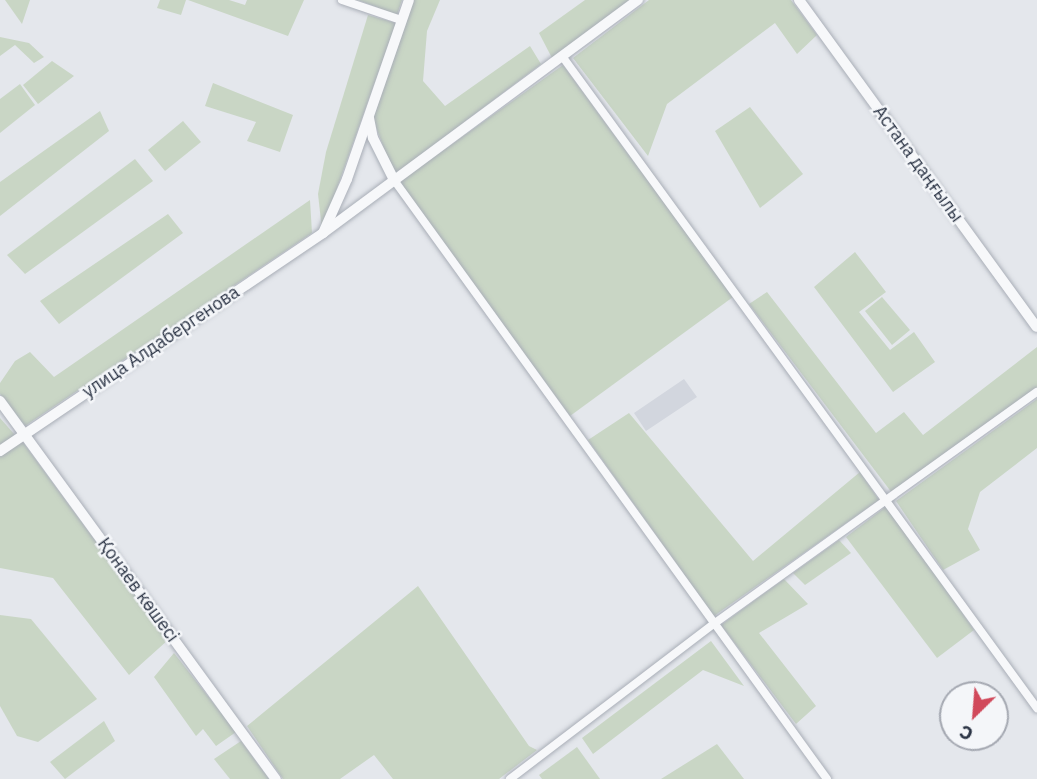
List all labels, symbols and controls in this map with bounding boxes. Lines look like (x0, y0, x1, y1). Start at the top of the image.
street label: Астана даңғылы (868, 102, 968, 226)
street label: улица Алдабергенова (78, 281, 244, 403)
street label: Қонаев көшесі (93, 534, 183, 646)
north arrow (939, 681, 1009, 751)
text: С (955, 720, 977, 747)

